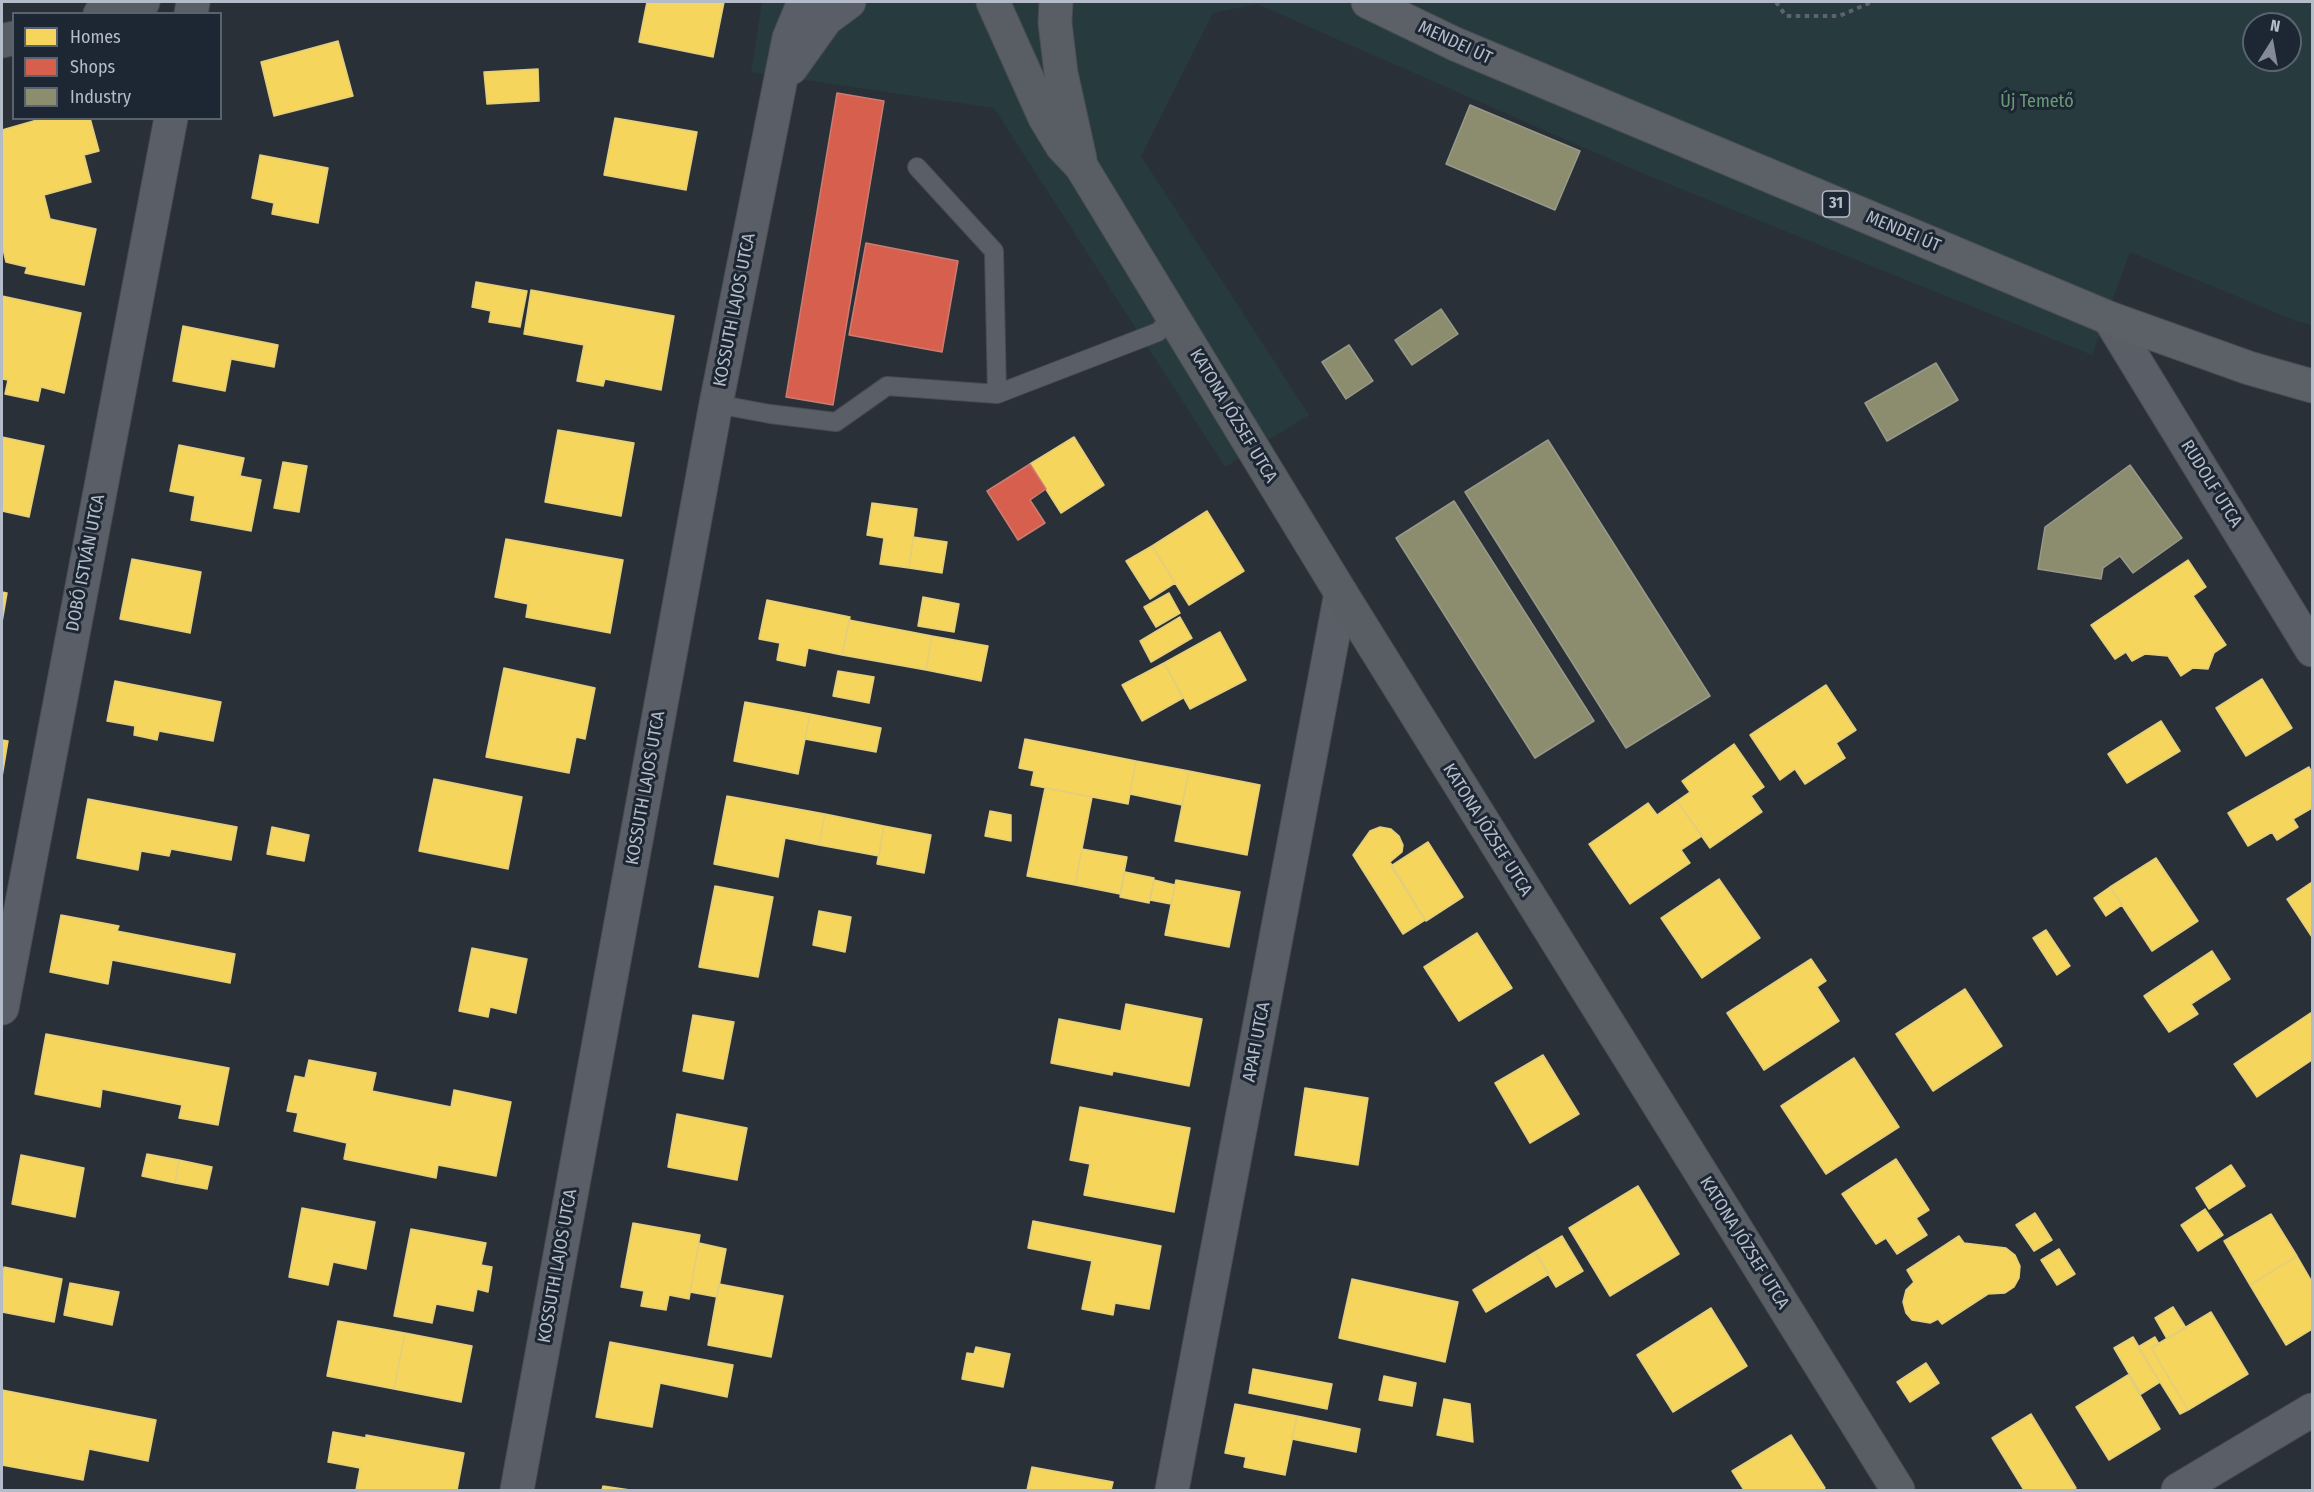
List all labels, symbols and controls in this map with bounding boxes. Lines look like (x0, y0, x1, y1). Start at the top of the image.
legend (12, 12, 222, 120)
north arrow (2242, 12, 2302, 72)
text: N (2269, 16, 2282, 36)
street label: MENDEI ÚT (1415, 17, 1495, 69)
text: Homes (70, 26, 121, 48)
text: Shops (70, 56, 115, 78)
text: Industry (70, 86, 131, 108)
park label: Új Temető (2000, 91, 2074, 113)
road number: 31 (1822, 191, 1850, 217)
street label: MENDEI ÚT (1862, 207, 1944, 257)
street label: KOSSUTH LAJOS UTCA (710, 231, 760, 389)
street label: KATONA JÓZSEF UTCA (1185, 345, 1281, 487)
street label: RUDOLF UTCA (2176, 436, 2246, 532)
street label: DOBÓ ISTVÁN UTCA (62, 493, 110, 633)
street label: KOSSUTH LAJOS UTCA (622, 709, 670, 867)
street label: KATONA JÓZSEF UTCA (1438, 760, 1536, 900)
street label: APAFI UTCA (1239, 1000, 1275, 1084)
street label: KATONA JÓZSEF UTCA (1695, 1173, 1793, 1313)
street label: KOSSUTH LAJOS UTCA (534, 1187, 582, 1345)

